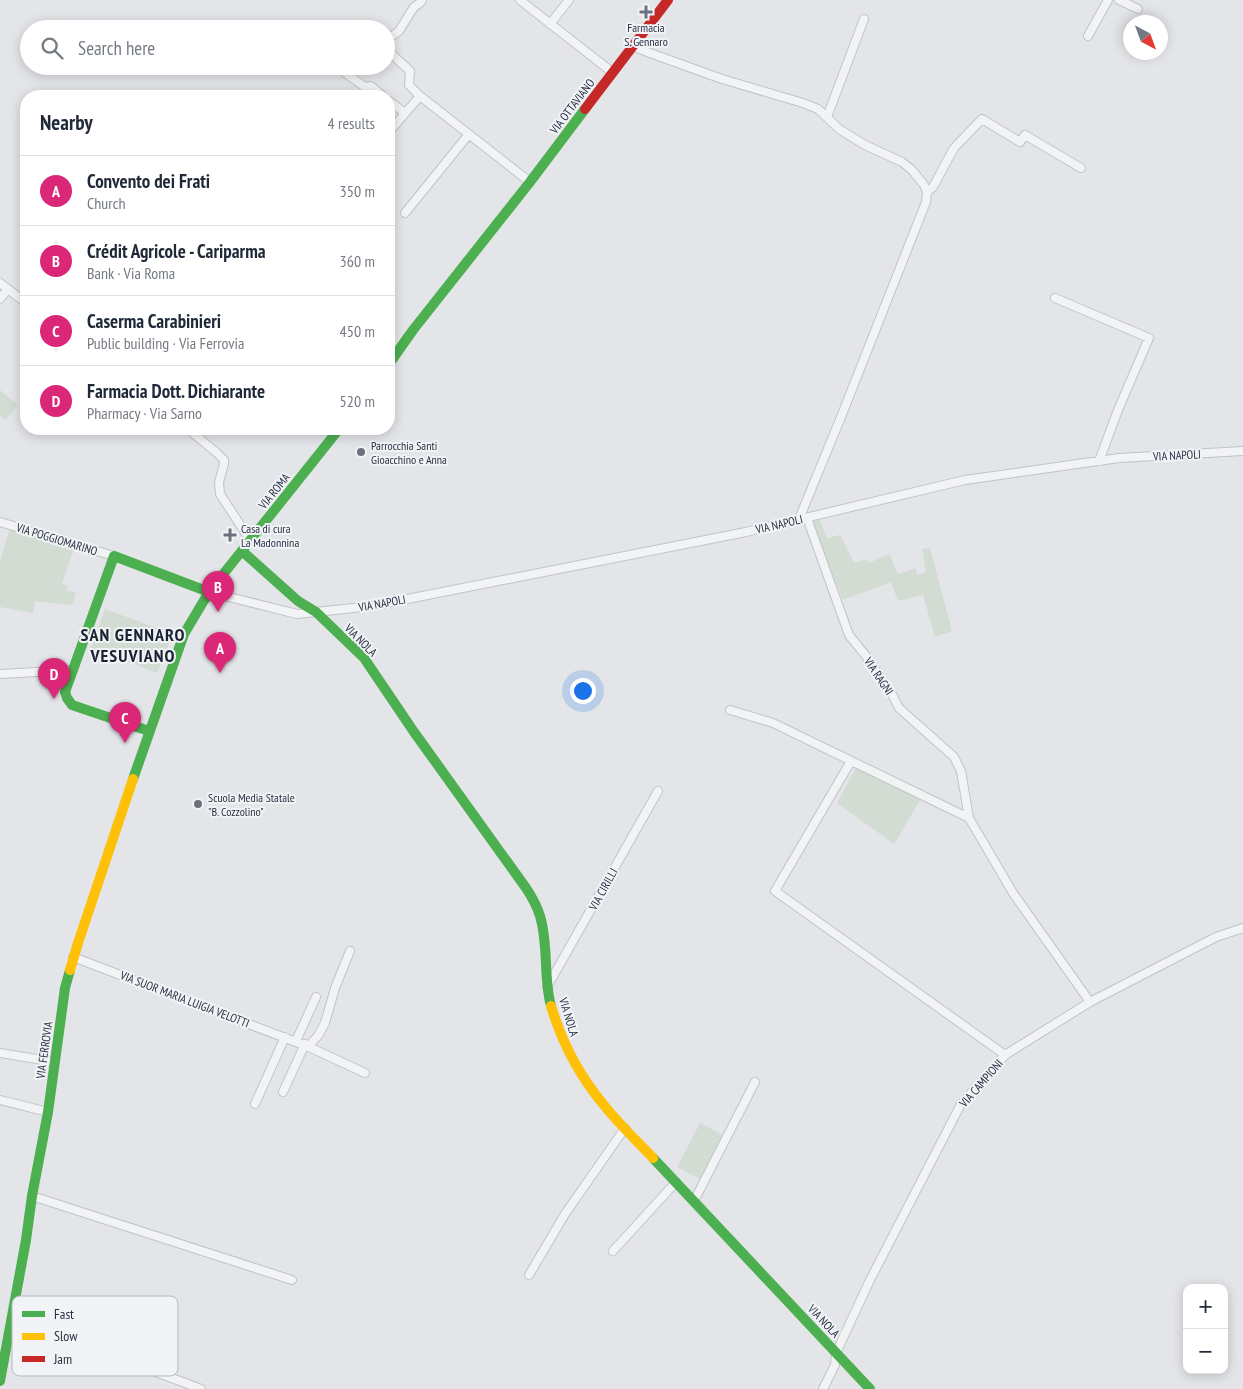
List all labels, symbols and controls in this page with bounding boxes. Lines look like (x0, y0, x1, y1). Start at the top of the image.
marker: Farmacia S. Gennaro (640, 6, 652, 18)
north arrow (1123, 15, 1168, 60)
search box (20, 20, 395, 75)
place label: Farmacia S. Gennaro (624, 20, 668, 49)
icon: search (38, 34, 66, 62)
text: Search here (78, 36, 155, 60)
street label: VIA OTTAVIANO (546, 75, 598, 137)
text: Nearby (40, 109, 93, 136)
text: 4 results (328, 113, 375, 133)
text: Convento dei Frati (87, 169, 210, 193)
text: A (52, 181, 60, 201)
text: 350 m (340, 181, 375, 201)
text: Church (87, 193, 125, 213)
text: Crédit Agricole - Cariparma (87, 239, 266, 263)
text: B (52, 251, 60, 271)
text: 360 m (340, 251, 375, 271)
text: Bank · Via Roma (87, 263, 175, 283)
text: Caserma Carabinieri (87, 309, 221, 333)
text: C (52, 321, 60, 341)
text: 450 m (340, 321, 375, 341)
text: Public building · Via Ferrovia (87, 333, 244, 353)
text: Farmacia Dott. Dichiarante (87, 379, 265, 403)
text: D (52, 391, 60, 411)
text: 520 m (340, 391, 375, 411)
text: Pharmacy · Via Sarno (87, 403, 202, 423)
place label: Parrocchia Santi Gioacchino e Anna (371, 438, 447, 467)
marker: Parrocchia Santi Gioacchino e Anna (355, 446, 367, 458)
street label: VIA NAPOLI (1152, 446, 1201, 464)
street label: VIA ROMA (254, 470, 293, 513)
street label: VIA NAPOLI (753, 511, 804, 537)
street label: VIA POGGIOMARINO (14, 519, 100, 559)
place label: Casa di cura La Madonnina (241, 521, 299, 550)
marker: Casa di cura La Madonnina (223, 528, 237, 542)
pin: B (202, 571, 234, 612)
street label: VIA NAPOLI (356, 591, 407, 615)
street label: VIA NOLA (341, 620, 381, 660)
district label: SAN GENNARO VESUVIANO (81, 623, 185, 667)
pin: A (204, 632, 236, 673)
street label: VIA RAGNI (860, 653, 897, 698)
pin: D (38, 658, 70, 699)
your location (570, 678, 596, 704)
pin: C (109, 702, 141, 743)
place label: Scuola Media Statale "B. Cozzolino" (208, 790, 295, 819)
marker: Scuola Media Statale "B. Cozzolino" (192, 798, 204, 810)
street label: VIA CIRILLI (585, 865, 621, 914)
street label: VIA SUOR MARIA LUIGIA VELOTTI (117, 967, 252, 1031)
street label: VIA NOLA (556, 995, 582, 1039)
street label: VIA FERROVIA (32, 1020, 55, 1081)
street label: VIA CAMPIONI (955, 1056, 1006, 1111)
map controls (1183, 1284, 1228, 1374)
button: + (1183, 1284, 1228, 1329)
legend (12, 1296, 178, 1376)
street label: VIA NOLA (804, 1301, 843, 1341)
text: Fast (54, 1305, 74, 1323)
text: Slow (54, 1327, 78, 1345)
button: − (1183, 1329, 1228, 1374)
text: Jam (53, 1350, 72, 1368)

